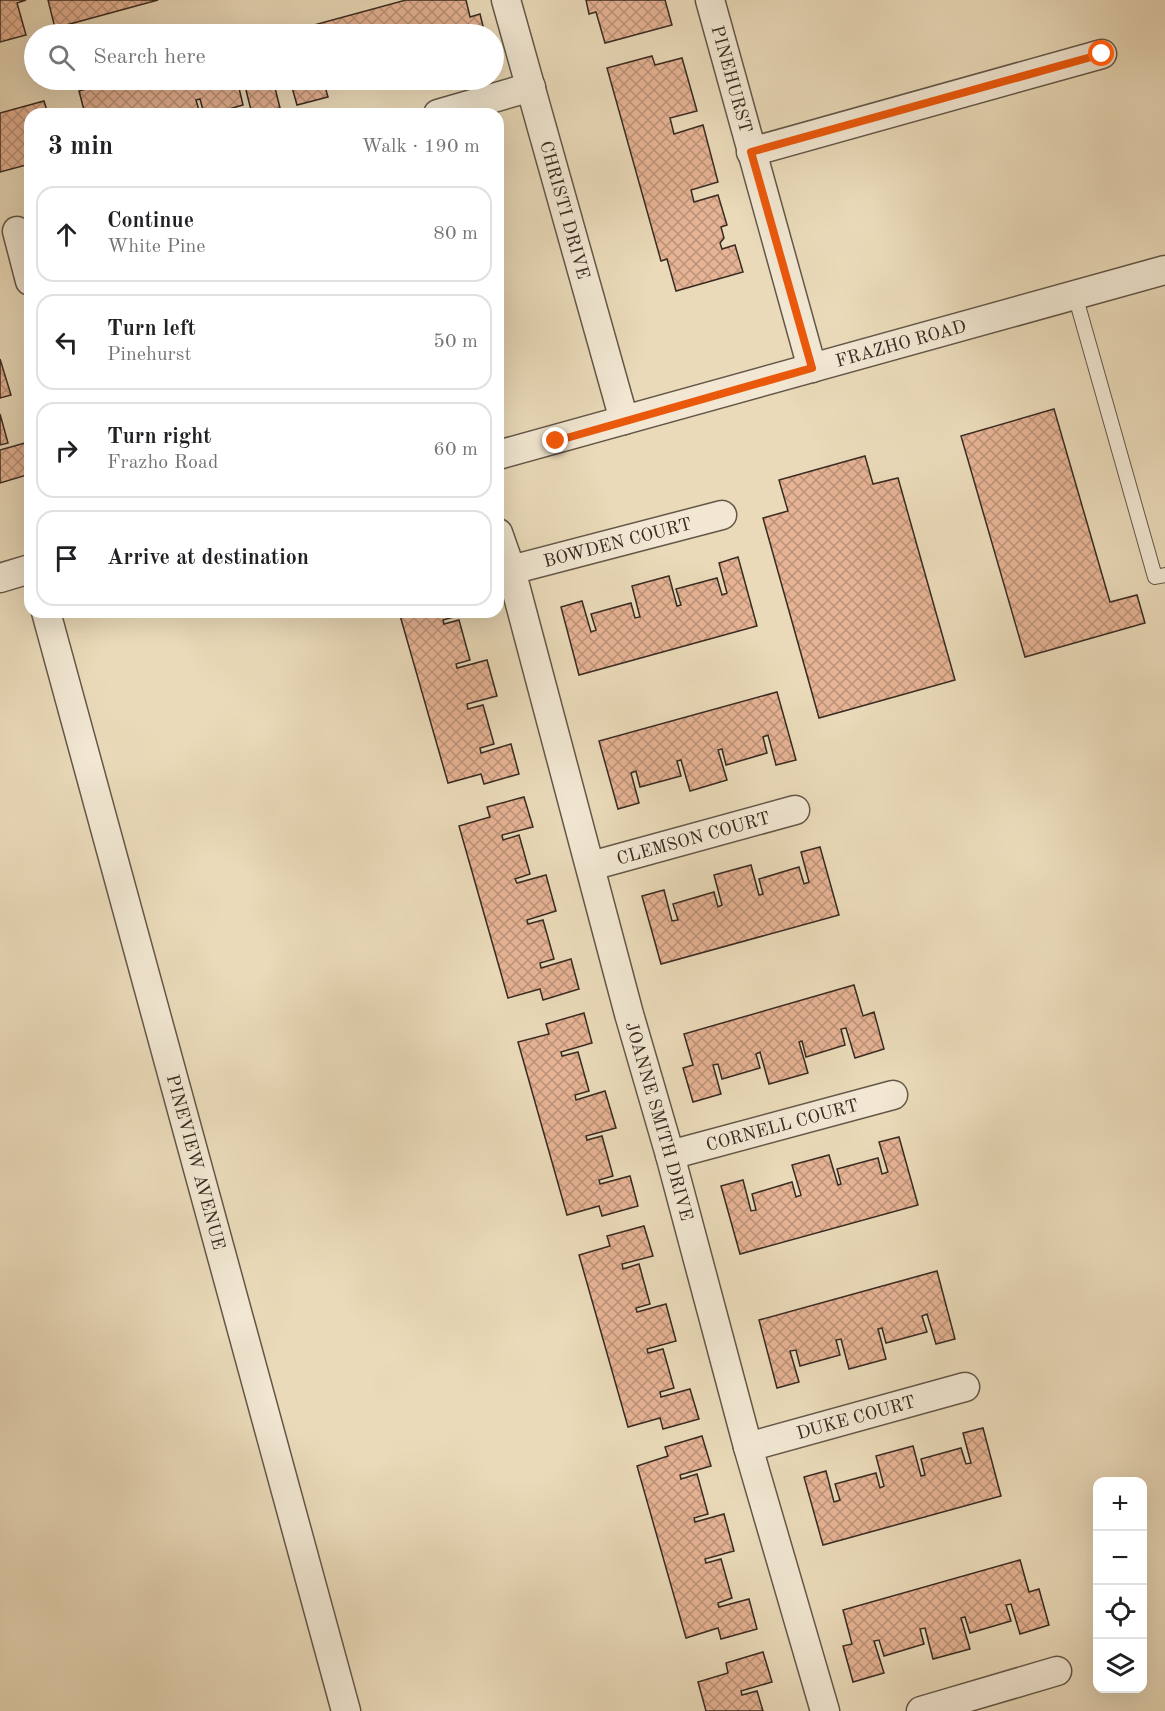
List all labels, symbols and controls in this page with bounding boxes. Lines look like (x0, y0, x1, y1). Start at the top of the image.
street label: PINEHURST (707, 23, 754, 135)
search box (24, 24, 504, 90)
route start (1088, 40, 1114, 66)
icon: search (45, 41, 78, 74)
text: Search here (93, 46, 206, 68)
text: 3 min (48, 134, 113, 160)
text: Walk · 190 m (361, 137, 480, 157)
street label: CHRISTI DRIVE (536, 139, 592, 281)
text: Continue (107, 210, 194, 232)
icon: ahead (50, 218, 83, 251)
text: 80 m (433, 224, 478, 244)
text: White Pine (107, 237, 205, 257)
text: Turn left (107, 318, 196, 340)
street label: FRAZHO ROAD (834, 318, 968, 371)
icon: left (50, 326, 83, 359)
text: 50 m (433, 332, 478, 352)
text: Pinehurst (107, 345, 191, 365)
text: Turn right (107, 426, 211, 448)
route end (542, 427, 568, 453)
icon: right (50, 434, 83, 467)
text: 60 m (433, 440, 478, 460)
text: Frazho Road (107, 453, 218, 473)
street label: BOWDEN COURT (542, 515, 694, 571)
icon: arrive (50, 542, 83, 575)
text: Arrive at destination (107, 547, 309, 569)
street label: CLEMSON COURT (615, 809, 772, 869)
street label: JOANNE SMITH DRIVE (622, 1020, 695, 1223)
street label: PINEVIEW AVENUE (163, 1073, 228, 1252)
street label: CORNELL COURT (704, 1097, 860, 1155)
street label: DUKE COURT (795, 1393, 918, 1443)
map controls (1093, 1477, 1147, 1693)
button: + (1093, 1477, 1147, 1531)
button: − (1093, 1531, 1147, 1585)
button: locate (1093, 1585, 1147, 1639)
button: layers (1093, 1639, 1147, 1693)

